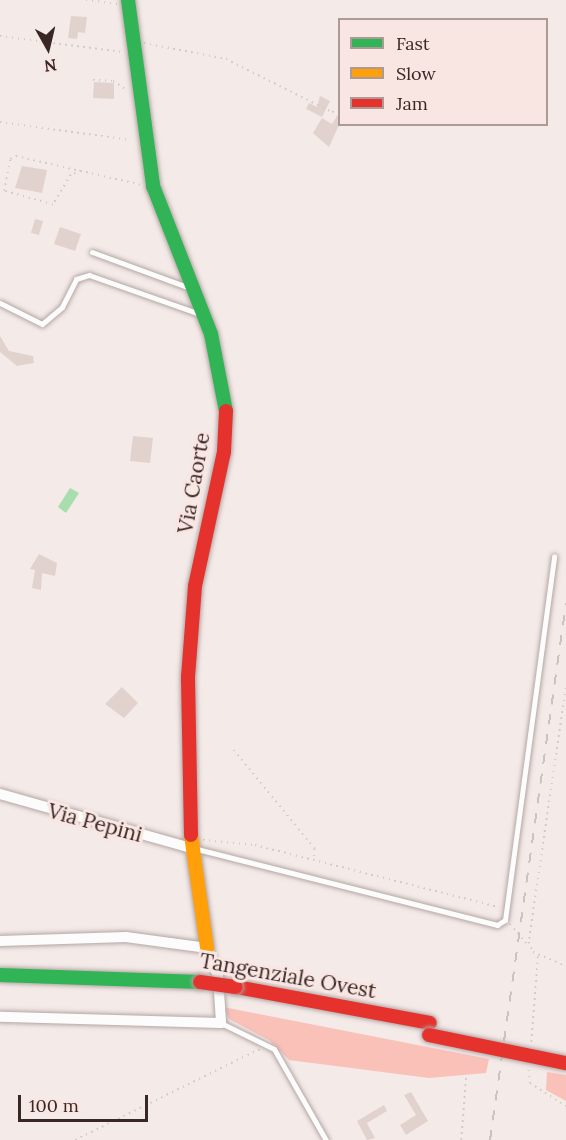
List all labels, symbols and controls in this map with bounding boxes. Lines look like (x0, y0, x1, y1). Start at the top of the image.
north arrow (18, 18, 78, 78)
legend (338, 18, 548, 126)
text: Fast (396, 32, 430, 55)
text: N (43, 55, 58, 77)
text: Slow (396, 62, 436, 85)
text: Jam (396, 92, 428, 115)
street label: Via Caorte (173, 430, 215, 536)
street label: Via Pepini (45, 798, 145, 848)
street label: Tangenziale Ovest (198, 948, 378, 1004)
scale bar (21, 1083, 152, 1121)
text: 100 m (29, 1094, 79, 1117)

